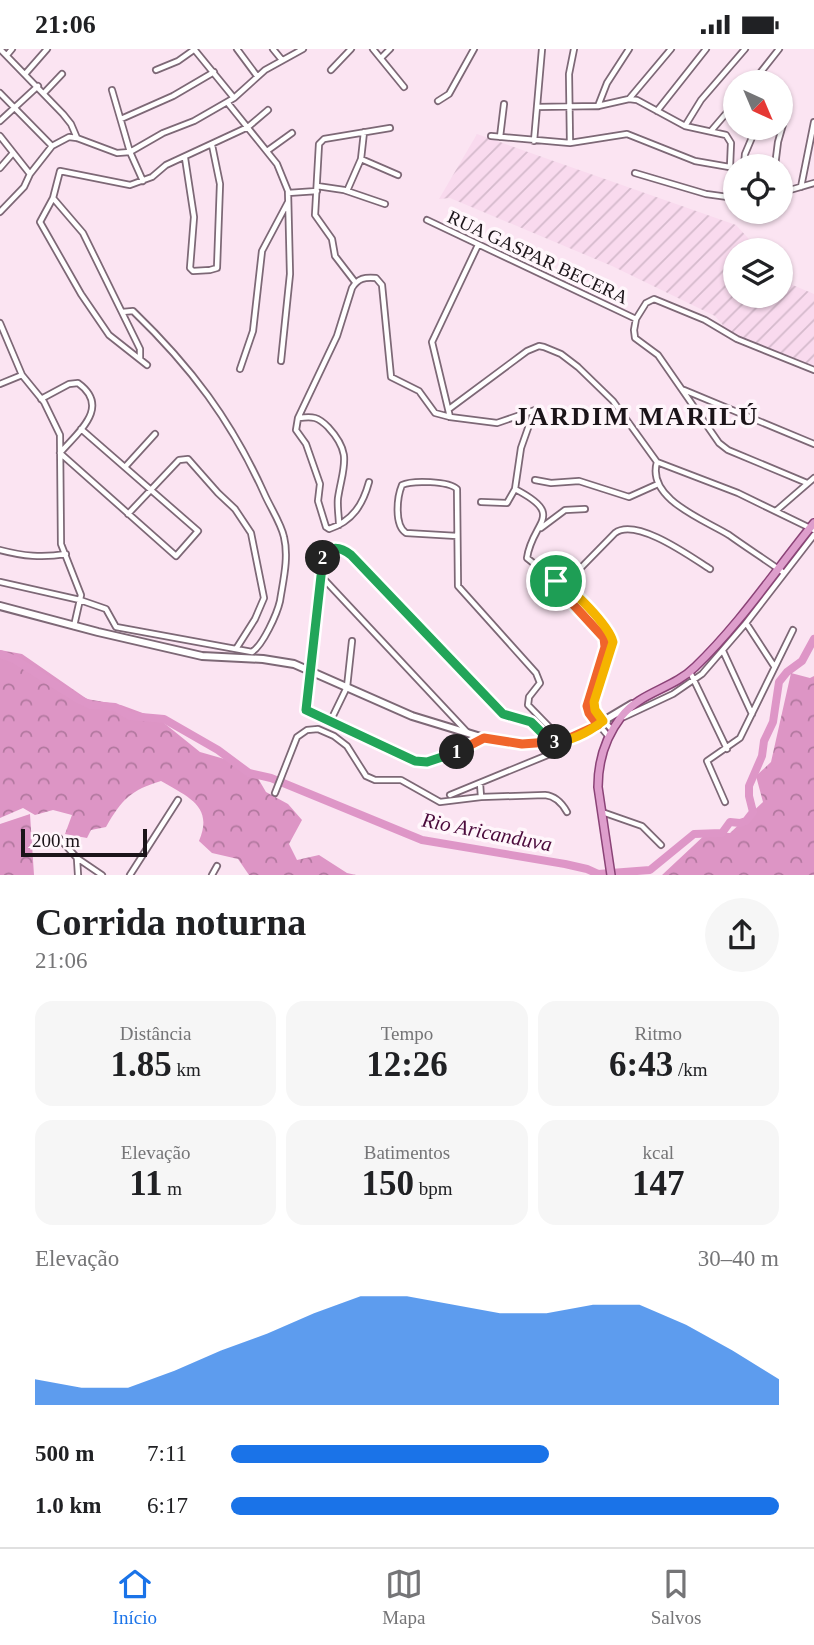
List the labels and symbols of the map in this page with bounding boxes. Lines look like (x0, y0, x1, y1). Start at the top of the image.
north arrow (723, 70, 793, 140)
street label: RUA GASPAR BECERA (444, 206, 632, 308)
district label: JARDIM MARILÚ (515, 402, 759, 431)
pin: 2 (306, 540, 340, 575)
pin (526, 551, 586, 611)
pin: 3 (538, 725, 572, 759)
pin: 1 (440, 735, 475, 769)
water label: Rio Aricanduva (419, 807, 554, 856)
scale bar (21, 826, 147, 858)

